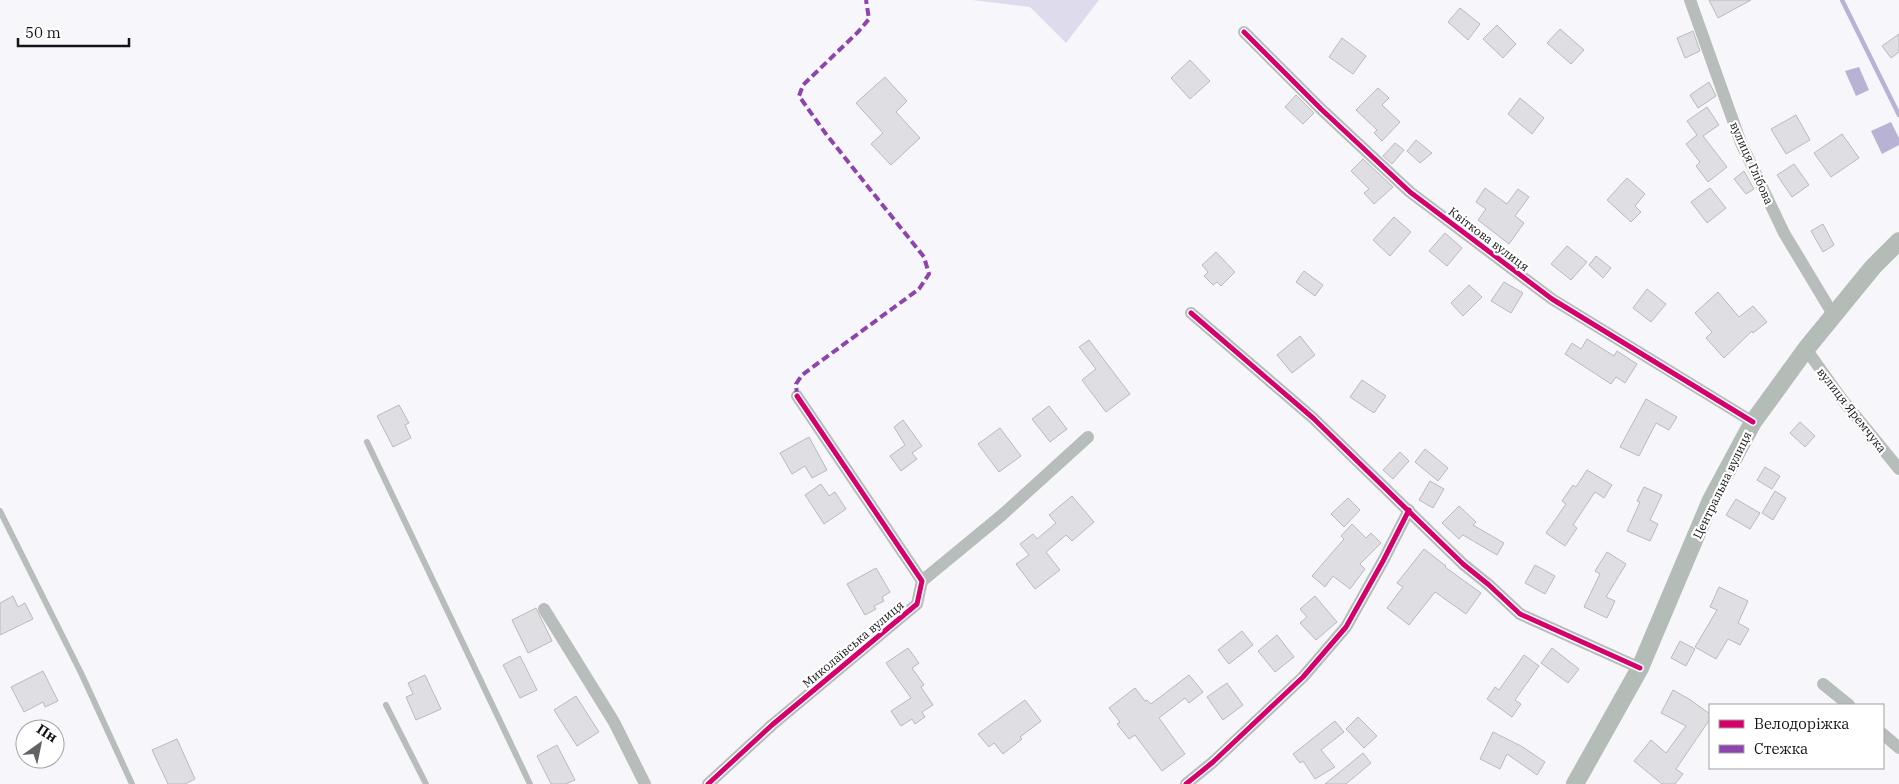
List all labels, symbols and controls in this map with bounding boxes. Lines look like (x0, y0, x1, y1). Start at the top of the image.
scale bar (18, 15, 129, 47)
text: 50 m (25, 23, 61, 42)
street label: вулиця Глібова (1727, 119, 1777, 207)
street label: Квіткова вулиця (1446, 204, 1532, 274)
street label: вулиця Яремчука (1814, 364, 1890, 456)
street label: Центральна вулиця (1689, 429, 1755, 541)
street label: Миколаївська вулиця (799, 597, 907, 691)
legend (1709, 704, 1884, 769)
text: Велодоріжка (1754, 714, 1850, 733)
north arrow (15, 719, 65, 769)
text: Пн (33, 720, 61, 746)
text: Стежка (1754, 739, 1808, 758)

